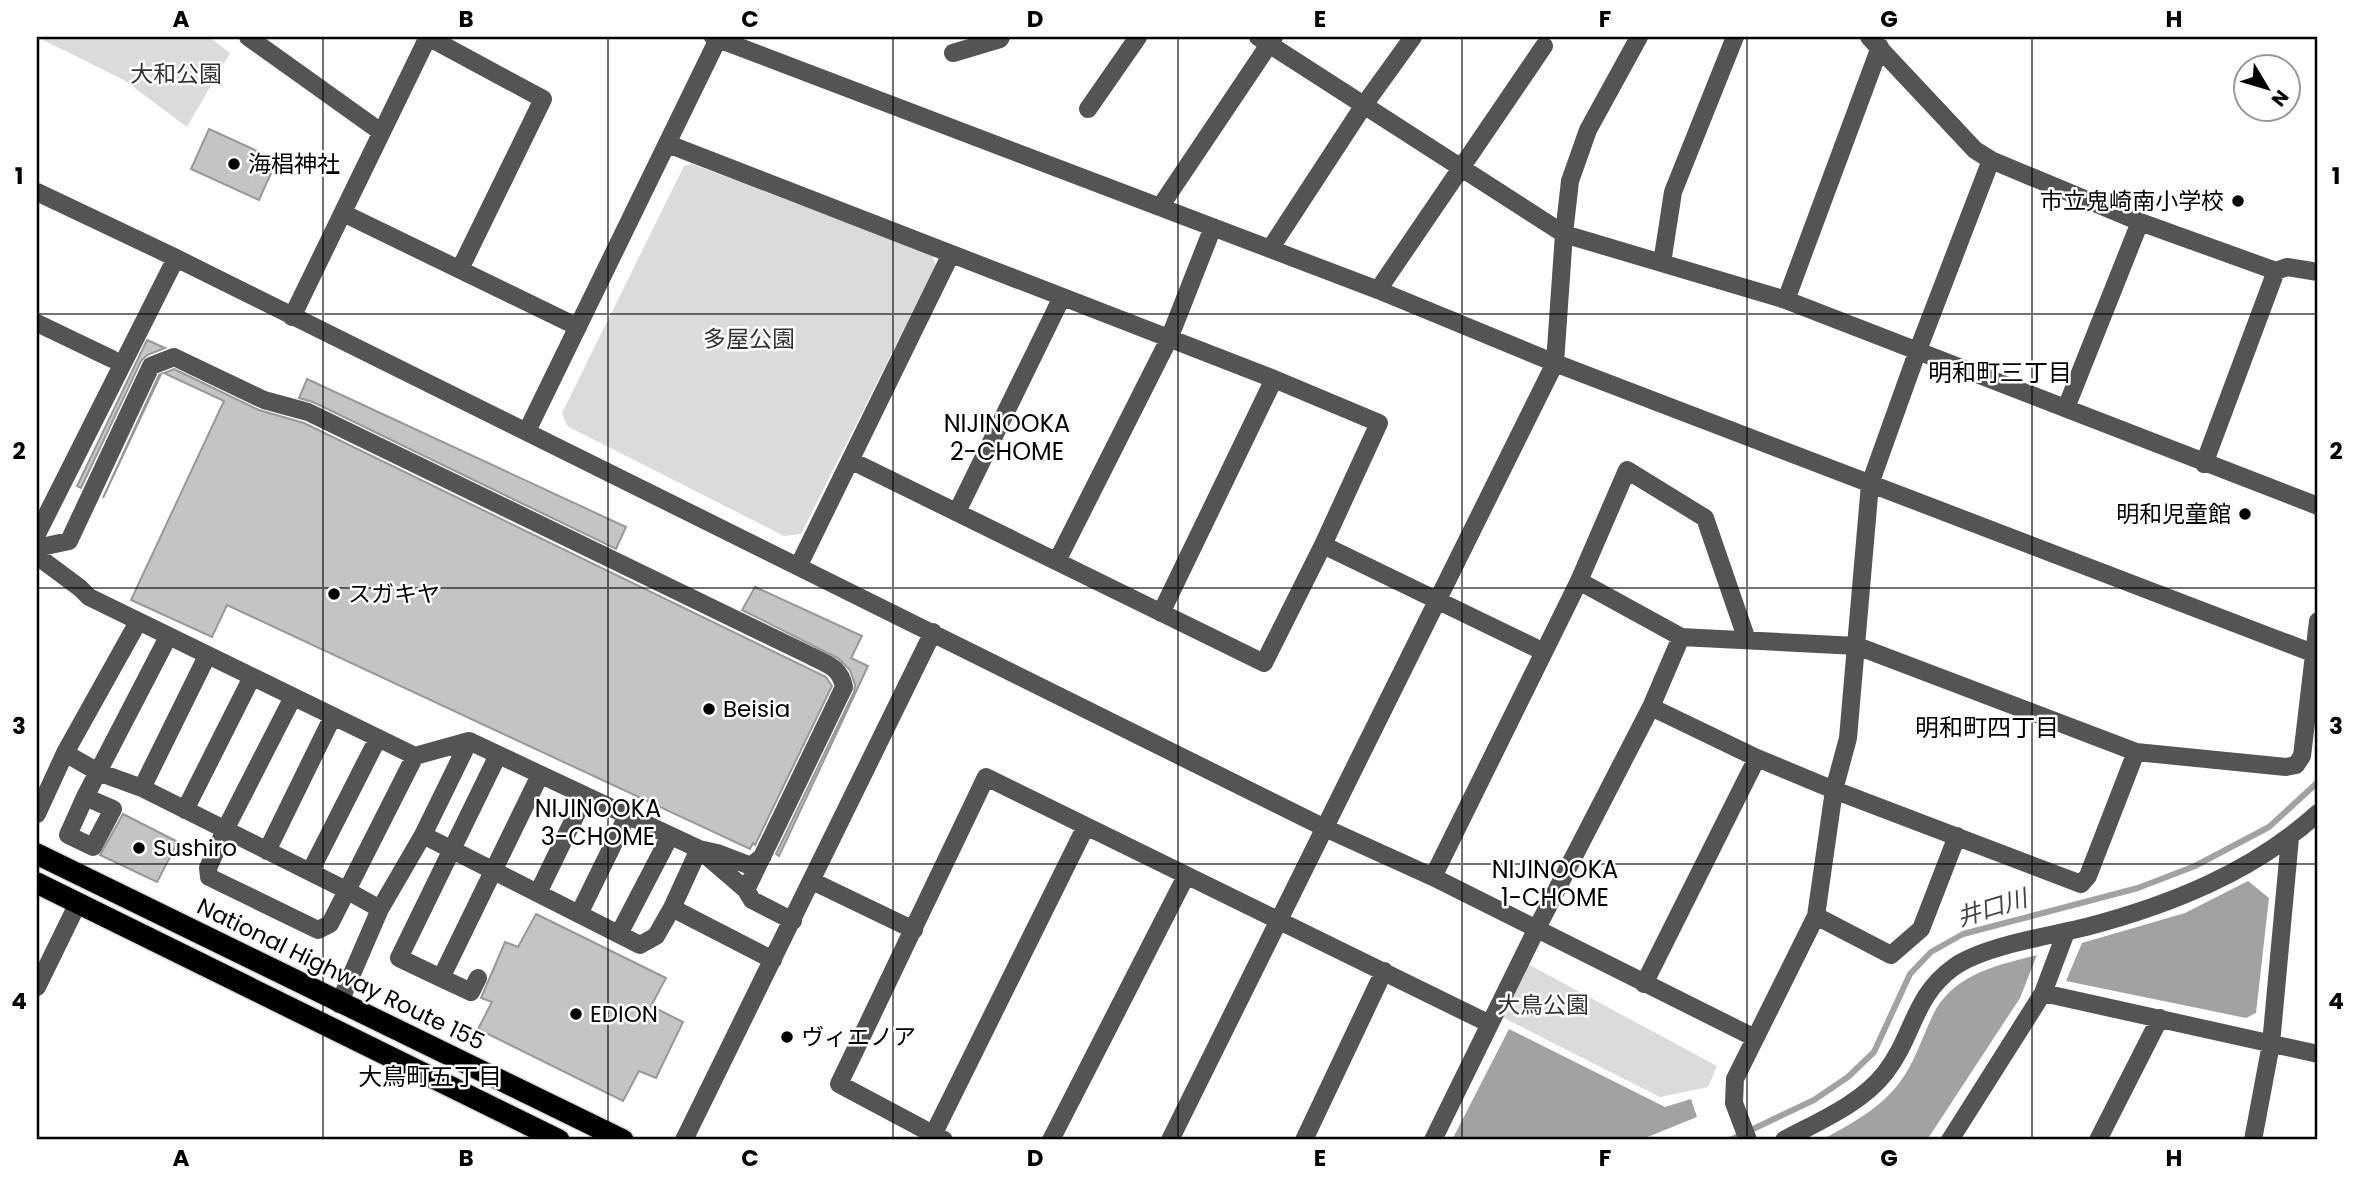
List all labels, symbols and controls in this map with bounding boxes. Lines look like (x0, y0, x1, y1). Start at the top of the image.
text: A (173, 3, 190, 35)
text: B (458, 3, 474, 35)
text: C (741, 3, 759, 35)
text: D (1027, 3, 1043, 35)
text: E (1314, 3, 1326, 35)
text: F (1599, 3, 1611, 35)
text: G (1880, 3, 1898, 35)
text: H (2166, 3, 2182, 35)
north arrow (2232, 52, 2302, 122)
park label: 大和公園 (130, 58, 222, 90)
text: N (2265, 84, 2295, 112)
place label: 海椙神社 (248, 148, 340, 180)
marker: 海椙神社 (226, 156, 242, 172)
text: 1 (15, 160, 23, 192)
text: 1 (2332, 160, 2340, 192)
place label: 市立鬼崎南小学校 (2040, 185, 2224, 217)
marker: 市立鬼崎南小学校 (2230, 193, 2246, 209)
park label: 多屋公園 (703, 323, 795, 355)
district label: 明和町三丁目 (1928, 356, 2072, 389)
district label: NIJINOOKA 2-CHOME (944, 407, 1070, 468)
text: 2 (12, 435, 26, 467)
text: 2 (2329, 435, 2343, 467)
place label: 明和児童館 (2116, 498, 2231, 530)
marker: 明和児童館 (2237, 506, 2253, 522)
place label: スガキヤ (348, 578, 440, 610)
marker: スガキヤ (326, 586, 342, 602)
place label: Beisia (723, 693, 790, 725)
marker: Beisia (701, 701, 717, 717)
text: 3 (12, 710, 26, 742)
text: 3 (2329, 710, 2343, 742)
district label: 明和町四丁目 (1915, 711, 2059, 744)
district label: NIJINOOKA 3-CHOME (535, 792, 661, 853)
place label: Sushiro (153, 832, 237, 864)
marker: Sushiro (131, 840, 147, 856)
district label: NIJINOOKA 1-CHOME (1492, 853, 1618, 914)
water label: 井口川 (1953, 880, 2034, 934)
street label: National Highway Route 155 (192, 890, 490, 1058)
text: 4 (11, 985, 27, 1017)
text: 4 (2328, 985, 2344, 1017)
park label: 大鳥公園 (1497, 989, 1589, 1021)
place label: EDION (590, 998, 658, 1030)
marker: EDION (568, 1006, 584, 1022)
place label: ヴィエノア (801, 1021, 916, 1053)
marker: ヴィエノア (779, 1029, 795, 1045)
district label: 大鳥町五丁目 (358, 1060, 502, 1093)
text: A (173, 1142, 190, 1174)
text: B (458, 1142, 474, 1174)
text: C (741, 1142, 759, 1174)
text: D (1027, 1142, 1043, 1174)
text: E (1314, 1142, 1326, 1174)
text: F (1599, 1142, 1611, 1174)
text: G (1880, 1142, 1898, 1174)
text: H (2166, 1142, 2182, 1174)

